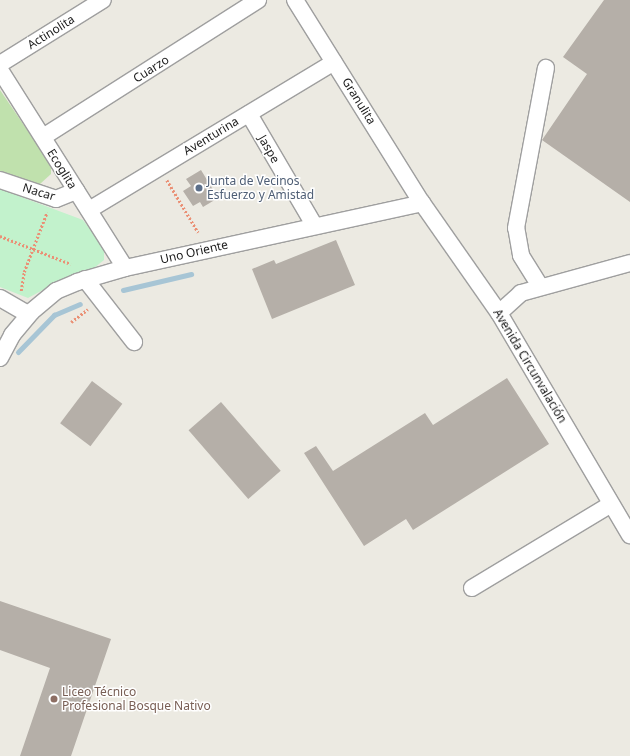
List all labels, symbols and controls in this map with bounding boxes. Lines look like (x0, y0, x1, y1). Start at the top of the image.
street label: Actinolita (25, 12, 77, 52)
street label: Cuarzo (130, 52, 172, 86)
street label: Granulita (339, 75, 379, 127)
street label: Aventurina (181, 114, 241, 158)
street label: Jaspe (255, 132, 283, 166)
street label: Ecoglita (44, 146, 80, 192)
place label: Junta de Vecinos Esfuerzo y Amistad (207, 174, 314, 202)
street label: Nacar (21, 180, 57, 204)
marker: Junta de Vecinos Esfuerzo y Amistad (194, 183, 204, 193)
street label: Uno Oriente (159, 237, 229, 267)
street label: Avenida Circunvalación (490, 306, 570, 426)
place label: Liceo Técnico Profesional Bosque Nativo (62, 685, 211, 713)
marker: Liceo Técnico Profesional Bosque Nativo (49, 694, 59, 704)

